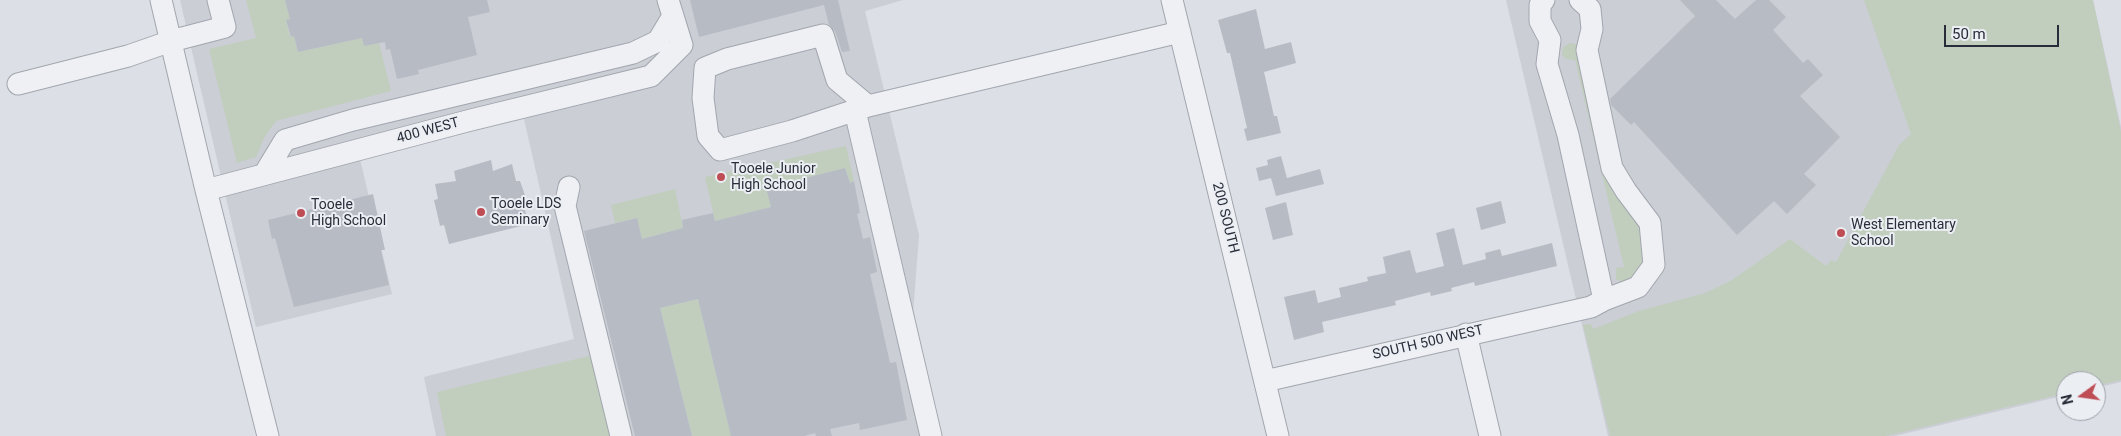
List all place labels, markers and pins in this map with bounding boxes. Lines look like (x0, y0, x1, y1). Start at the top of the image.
place label: Tooele Junior High School (731, 161, 816, 193)
marker: Tooele Junior High School (715, 171, 727, 183)
place label: Tooele LDS Seminary (491, 196, 561, 228)
place label: Tooele High School (311, 197, 386, 230)
marker: Tooele LDS Seminary (475, 206, 487, 218)
marker: Tooele High School (295, 207, 307, 219)
place label: West Elementary School (1851, 217, 1956, 250)
marker: West Elementary School (1835, 227, 1847, 239)

